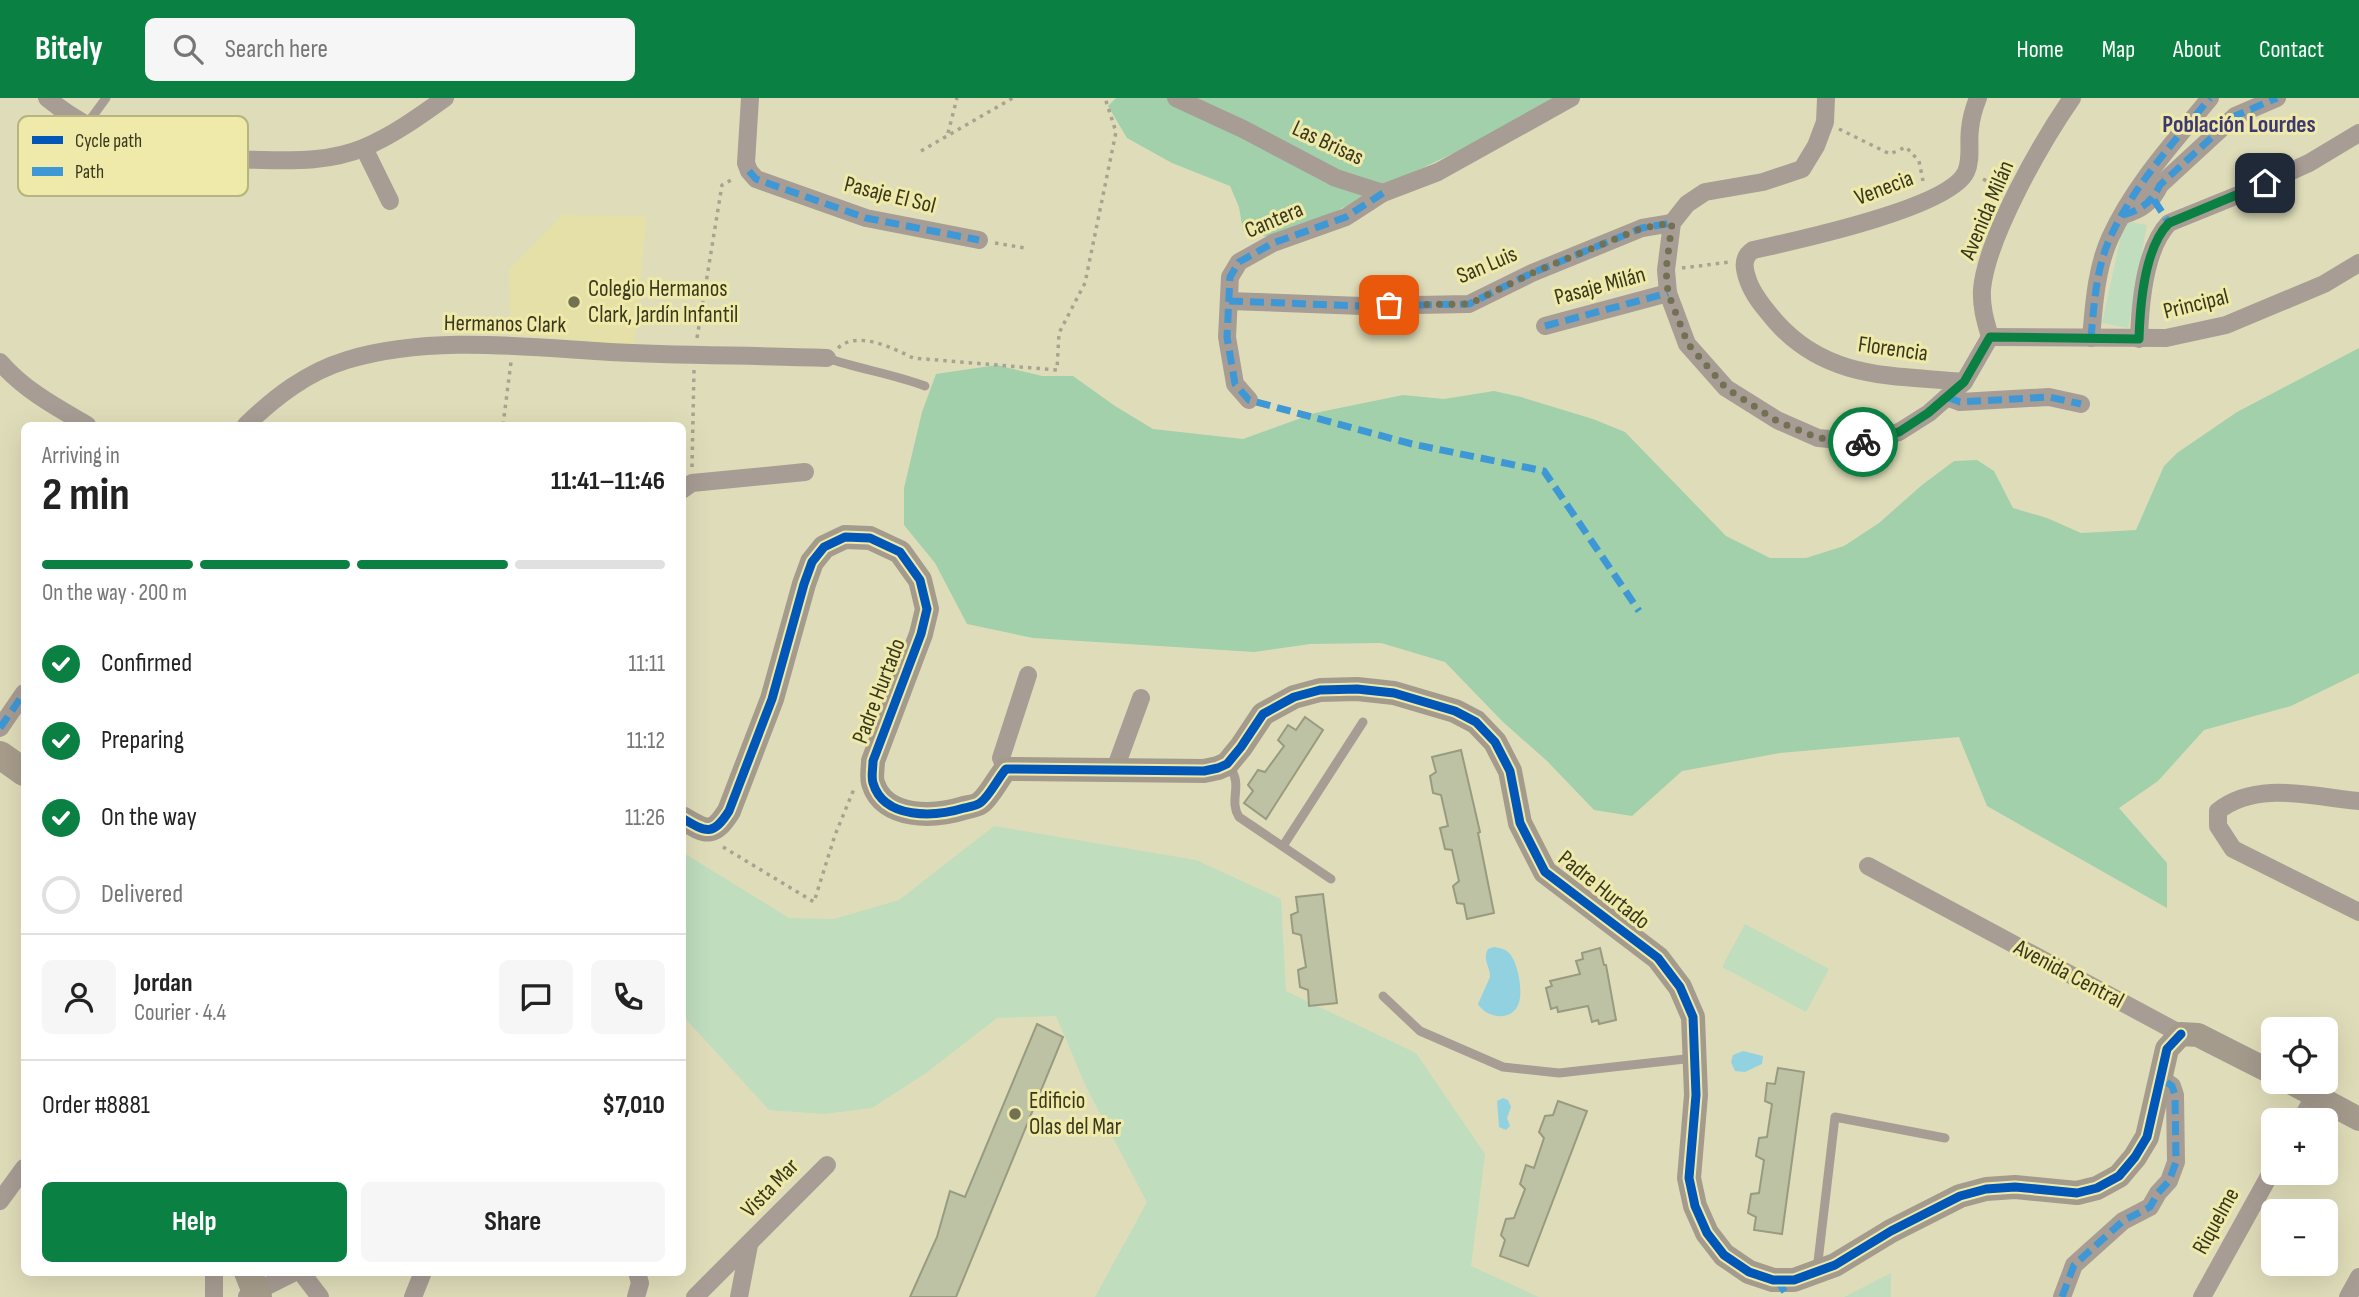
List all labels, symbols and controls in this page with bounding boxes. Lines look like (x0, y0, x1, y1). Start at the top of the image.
search box (145, 18, 635, 81)
text: Bitely (35, 29, 103, 69)
icon: search (169, 30, 207, 68)
text: Search here (225, 34, 328, 65)
text: Home (2016, 35, 2064, 64)
text: Map (2102, 35, 2135, 64)
text: About (2173, 35, 2221, 64)
text: Contact (2259, 35, 2324, 64)
district label: Población Lourdes (2162, 110, 2316, 139)
street label: Las Brisas (1288, 114, 1368, 172)
legend (18, 116, 248, 196)
text: Cycle path (75, 130, 142, 153)
pin (2235, 153, 2295, 213)
street label: Avenida Milán (1953, 156, 2020, 265)
text: Path (75, 161, 104, 184)
street label: Venecia (1851, 164, 1917, 212)
icon: home (2246, 164, 2284, 202)
street label: Pasaje El Sol (841, 170, 939, 220)
street label: Cantera (1241, 195, 1307, 245)
street label: San Luis (1453, 240, 1521, 290)
street label: Pasaje Milán (1551, 260, 1649, 312)
place label: Colegio Hermanos Clark, Jardín Infantil (588, 275, 738, 329)
pin (1359, 275, 1419, 335)
street label: Principal (2160, 282, 2232, 326)
icon: bag (1370, 286, 1408, 324)
marker: Colegio Hermanos Clark, Jardín Infantil (566, 294, 582, 310)
street label: Hermanos Clark (444, 309, 567, 339)
street label: Florencia (1856, 330, 1930, 368)
courier (1828, 407, 1898, 477)
icon: bike (1844, 423, 1882, 461)
text: Arriving in (42, 442, 120, 470)
text: 11:41–11:46 (551, 466, 665, 497)
text: 2 min (42, 468, 130, 523)
text: On the way · 200 m (42, 579, 187, 607)
street label: Padre Hurtado (846, 635, 912, 747)
icon: check (42, 645, 80, 683)
text: Confirmed (101, 648, 192, 679)
text: 11:11 (628, 650, 665, 678)
icon: check (42, 722, 80, 760)
text: Preparing (101, 725, 184, 756)
text: 11:12 (627, 727, 665, 755)
icon: check (42, 799, 80, 837)
text: On the way (101, 802, 197, 833)
text: 11:26 (625, 804, 665, 832)
street label: Padre Hurtado (1552, 844, 1656, 936)
text: Delivered (101, 879, 183, 910)
street label: Avenida Central (2008, 933, 2129, 1015)
button: person (42, 960, 116, 1034)
button: chat (499, 960, 573, 1034)
button: phone (591, 960, 665, 1034)
text: Jordan (134, 968, 192, 999)
text: Courier · 4.4 (134, 999, 226, 1027)
map controls (2261, 1017, 2338, 1276)
button: locate (2261, 1017, 2338, 1094)
place label: Edificio Olas del Mar (1029, 1087, 1122, 1141)
text: Order #8881 (42, 1090, 150, 1121)
text: $7,010 (602, 1090, 665, 1121)
marker: Edificio Olas del Mar (1007, 1106, 1023, 1122)
button: + (2261, 1108, 2338, 1185)
street label: Vista Mar (735, 1152, 805, 1223)
button: Help (42, 1182, 347, 1262)
button: Share (361, 1182, 665, 1262)
street label: Riquelme (2186, 1183, 2246, 1259)
button: − (2261, 1199, 2338, 1276)

